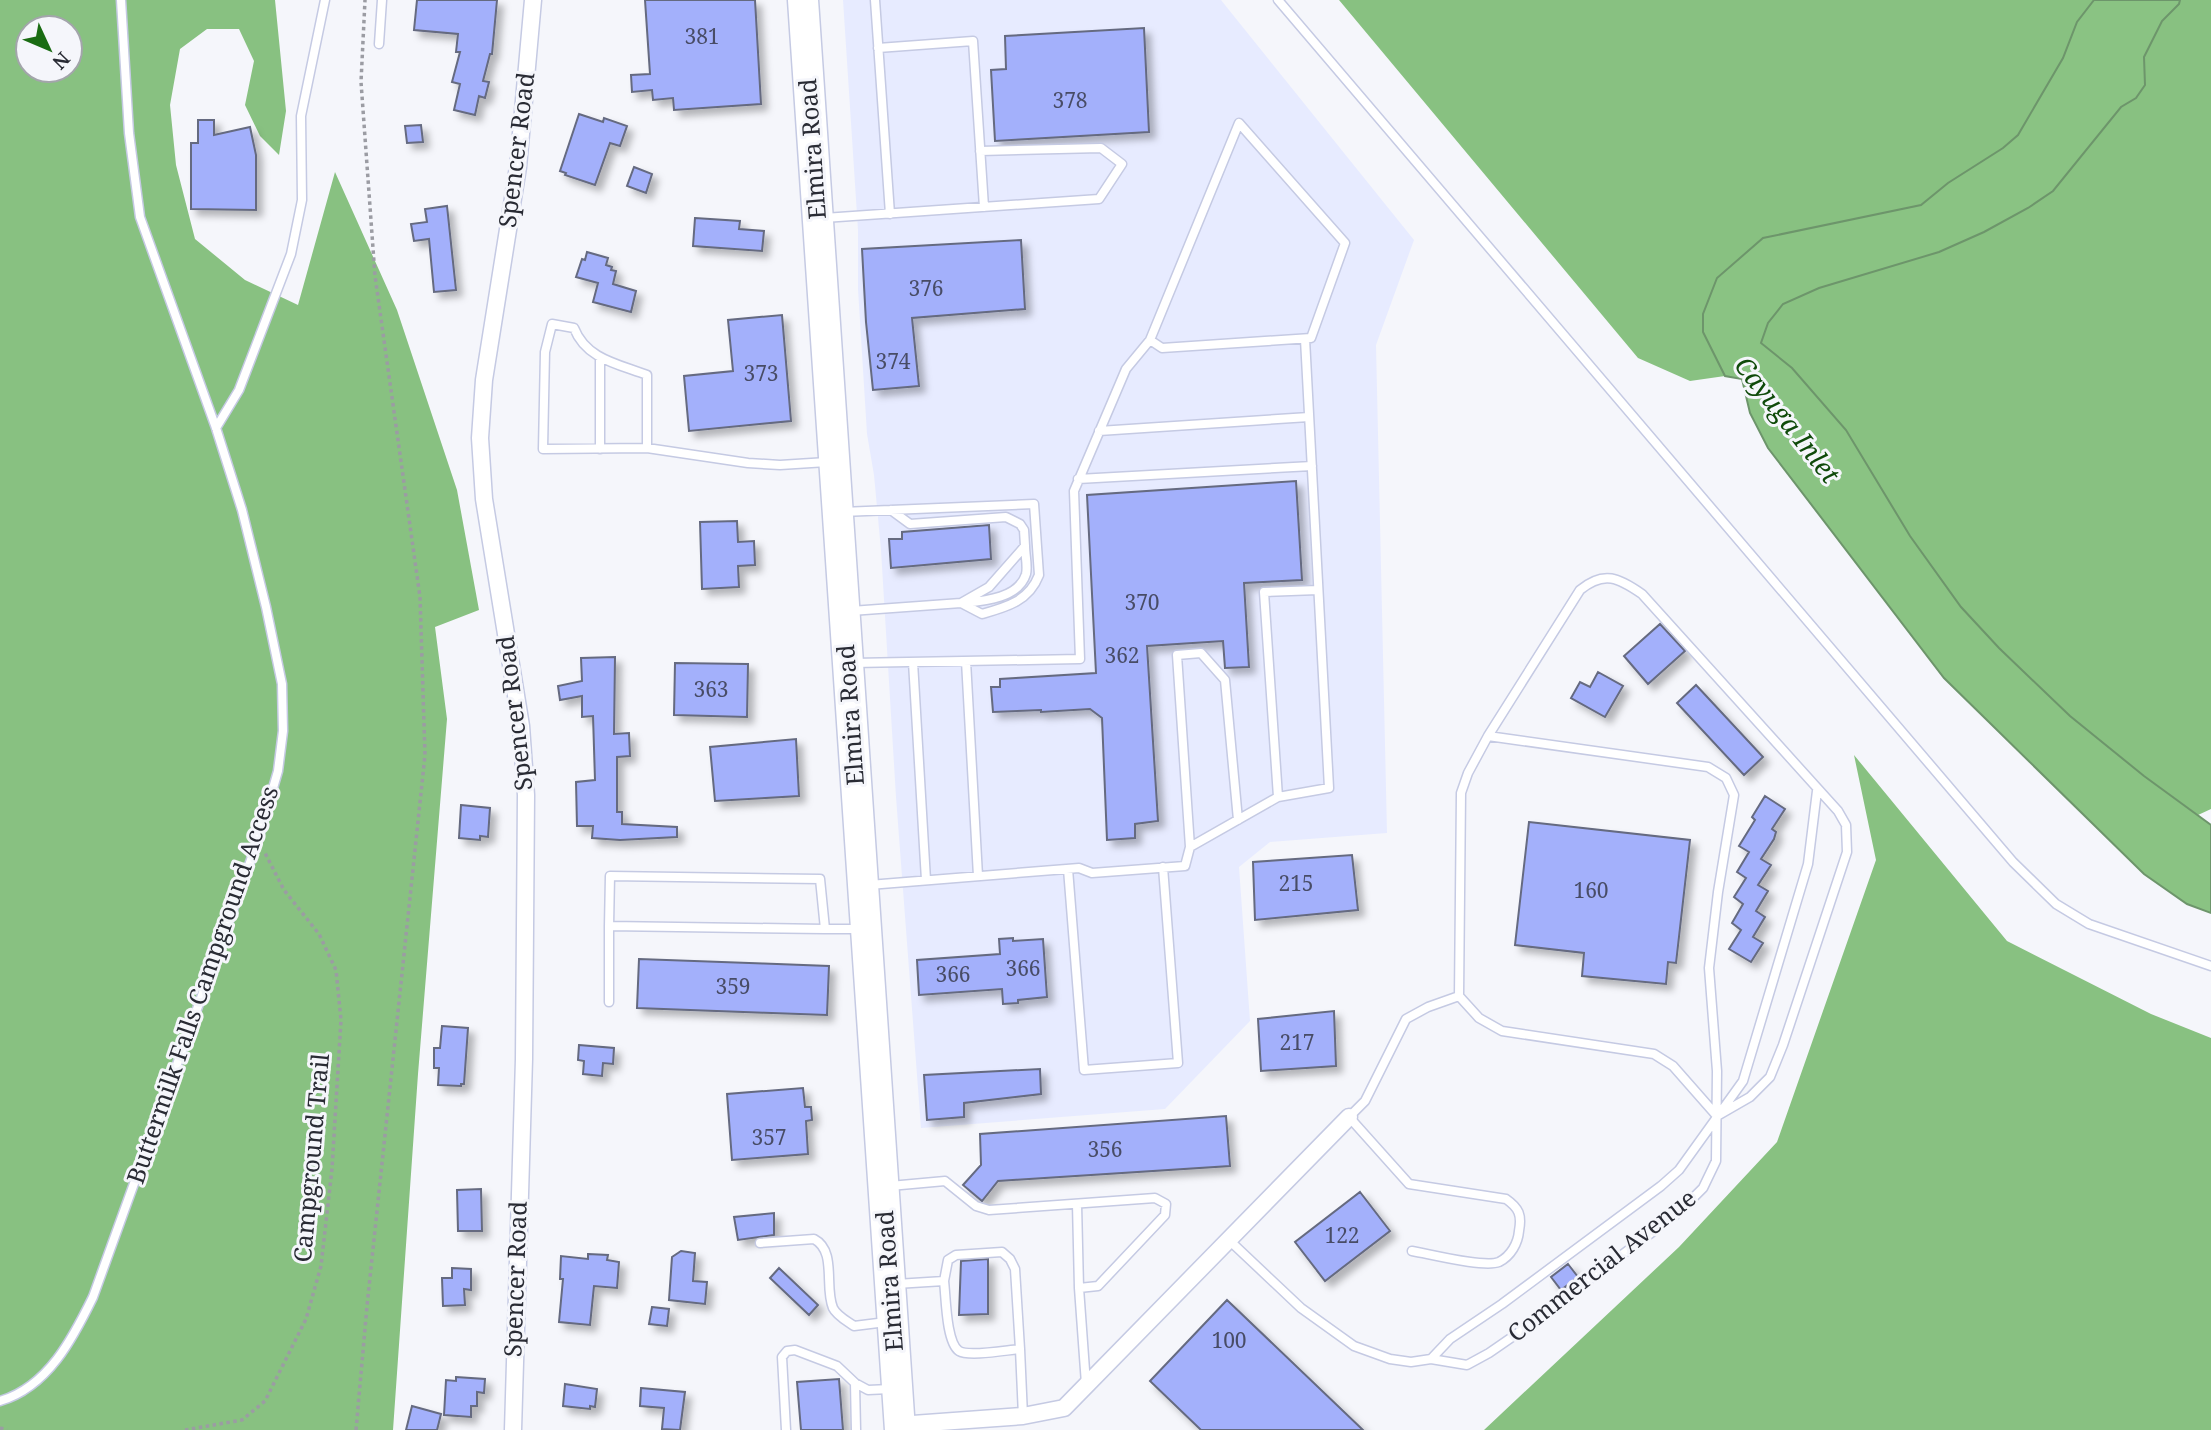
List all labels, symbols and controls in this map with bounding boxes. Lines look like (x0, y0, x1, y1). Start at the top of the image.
north arrow (14, 14, 84, 84)
house number: 381 (684, 22, 720, 50)
text: N (47, 46, 76, 75)
street label: Spencer Road (490, 70, 541, 229)
street label: Elmira Road (790, 77, 833, 221)
house number: 378 (1052, 86, 1088, 114)
house number: 376 (908, 274, 944, 302)
house number: 374 (875, 347, 911, 375)
water label: Cayuga Inlet (1727, 348, 1849, 491)
house number: 373 (743, 359, 779, 387)
house number: 370 (1124, 588, 1160, 616)
street label: Spencer Road (488, 633, 539, 793)
house number: 362 (1104, 641, 1140, 669)
street label: Elmira Road (828, 643, 871, 787)
house number: 363 (693, 675, 729, 703)
street label: Buttermilk Falls Campground Access (118, 781, 285, 1188)
house number: 215 (1278, 869, 1314, 897)
house number: 160 (1573, 876, 1609, 904)
house number: 366 (1005, 954, 1041, 982)
house number: 366 (935, 960, 971, 988)
house number: 359 (715, 972, 751, 1000)
house number: 217 (1279, 1028, 1315, 1056)
street label: Campground Trail (285, 1051, 336, 1264)
house number: 357 (751, 1123, 787, 1151)
house number: 356 (1087, 1135, 1123, 1163)
street label: Commercial Avenue (1500, 1181, 1702, 1349)
street label: Spencer Road (495, 1200, 534, 1358)
street label: Elmira Road (867, 1209, 910, 1353)
house number: 122 (1324, 1221, 1360, 1249)
house number: 100 (1211, 1326, 1247, 1354)

